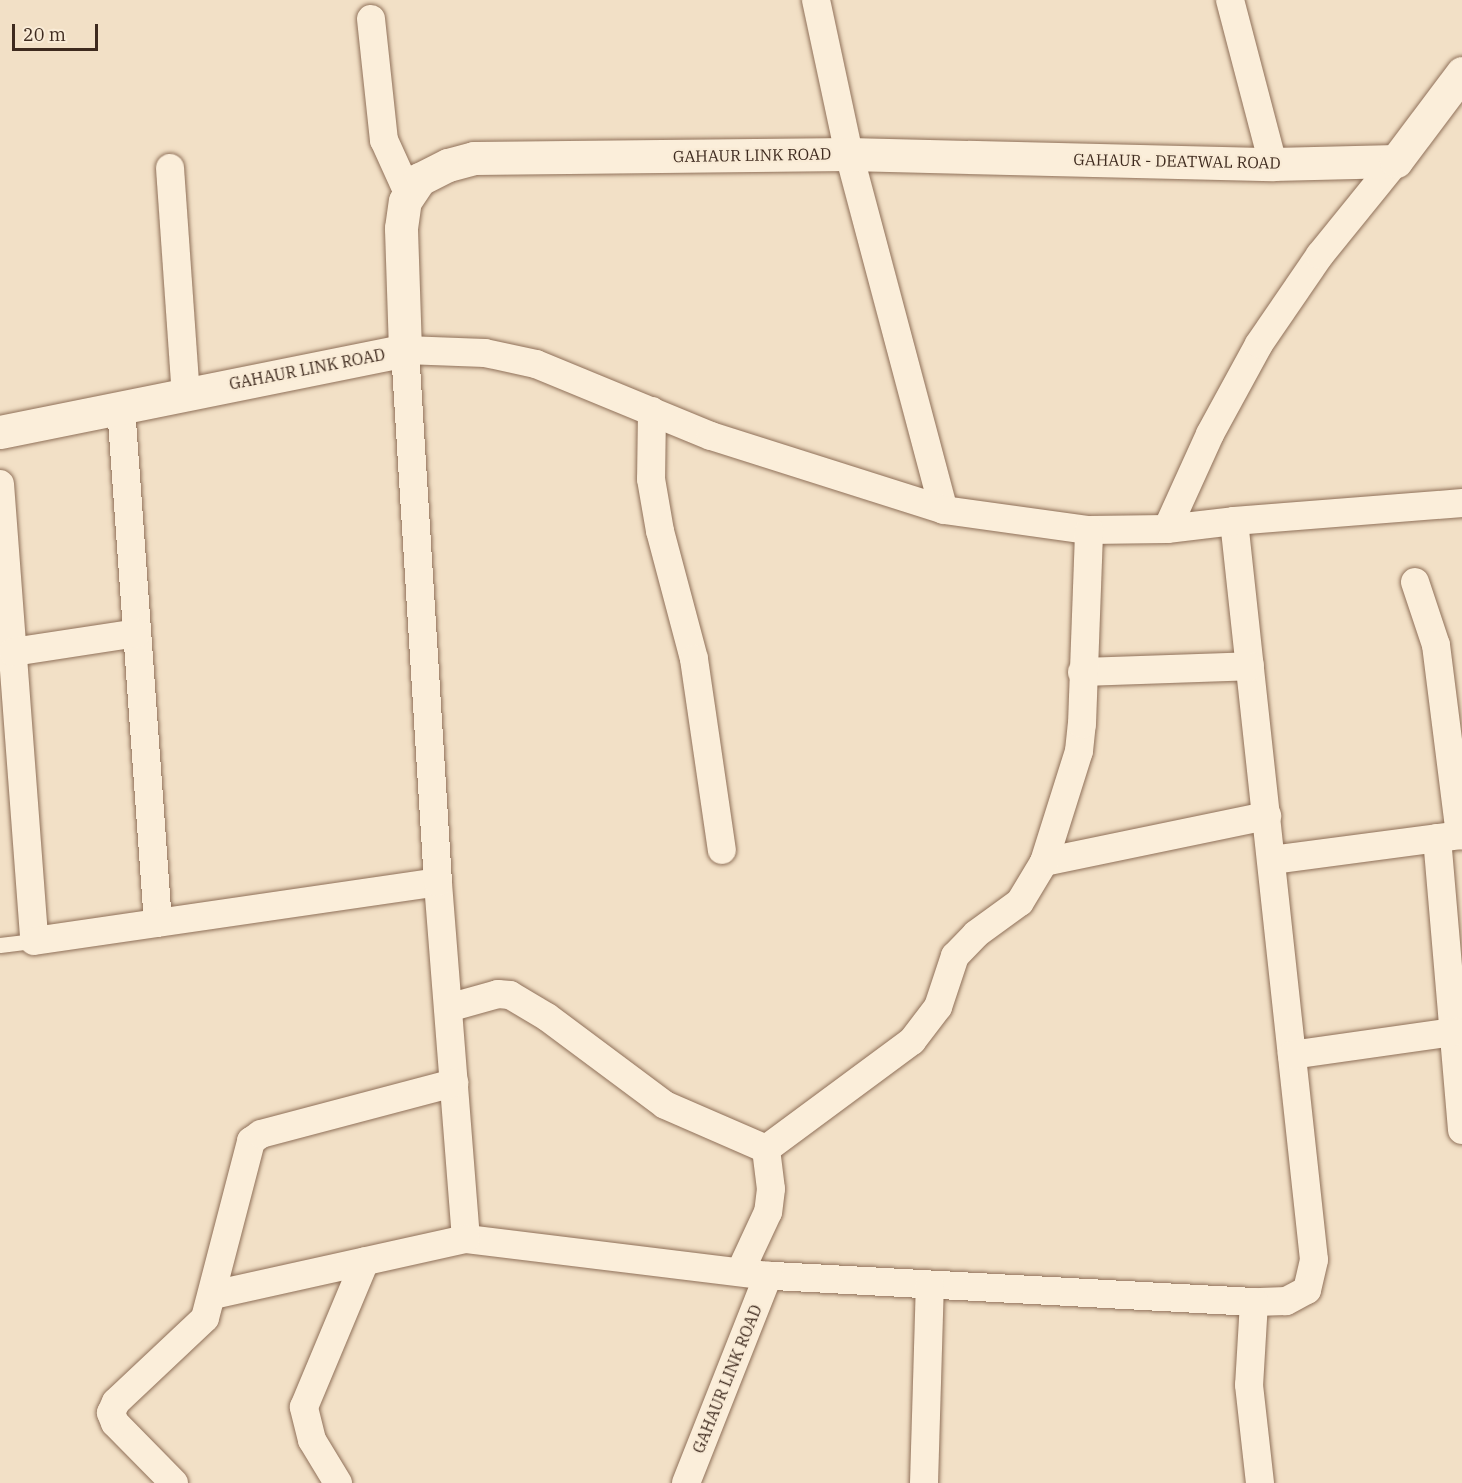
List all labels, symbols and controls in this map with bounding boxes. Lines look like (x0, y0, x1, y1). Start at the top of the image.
scale bar (15, 12, 100, 50)
text: 20 m (23, 23, 66, 46)
street label: GAHAUR LINK ROAD (673, 144, 831, 166)
street label: GAHAUR - DEATWAL ROAD (1073, 150, 1281, 172)
street label: GAHAUR LINK ROAD (228, 344, 386, 394)
street label: GAHAUR LINK ROAD (688, 1302, 766, 1456)

